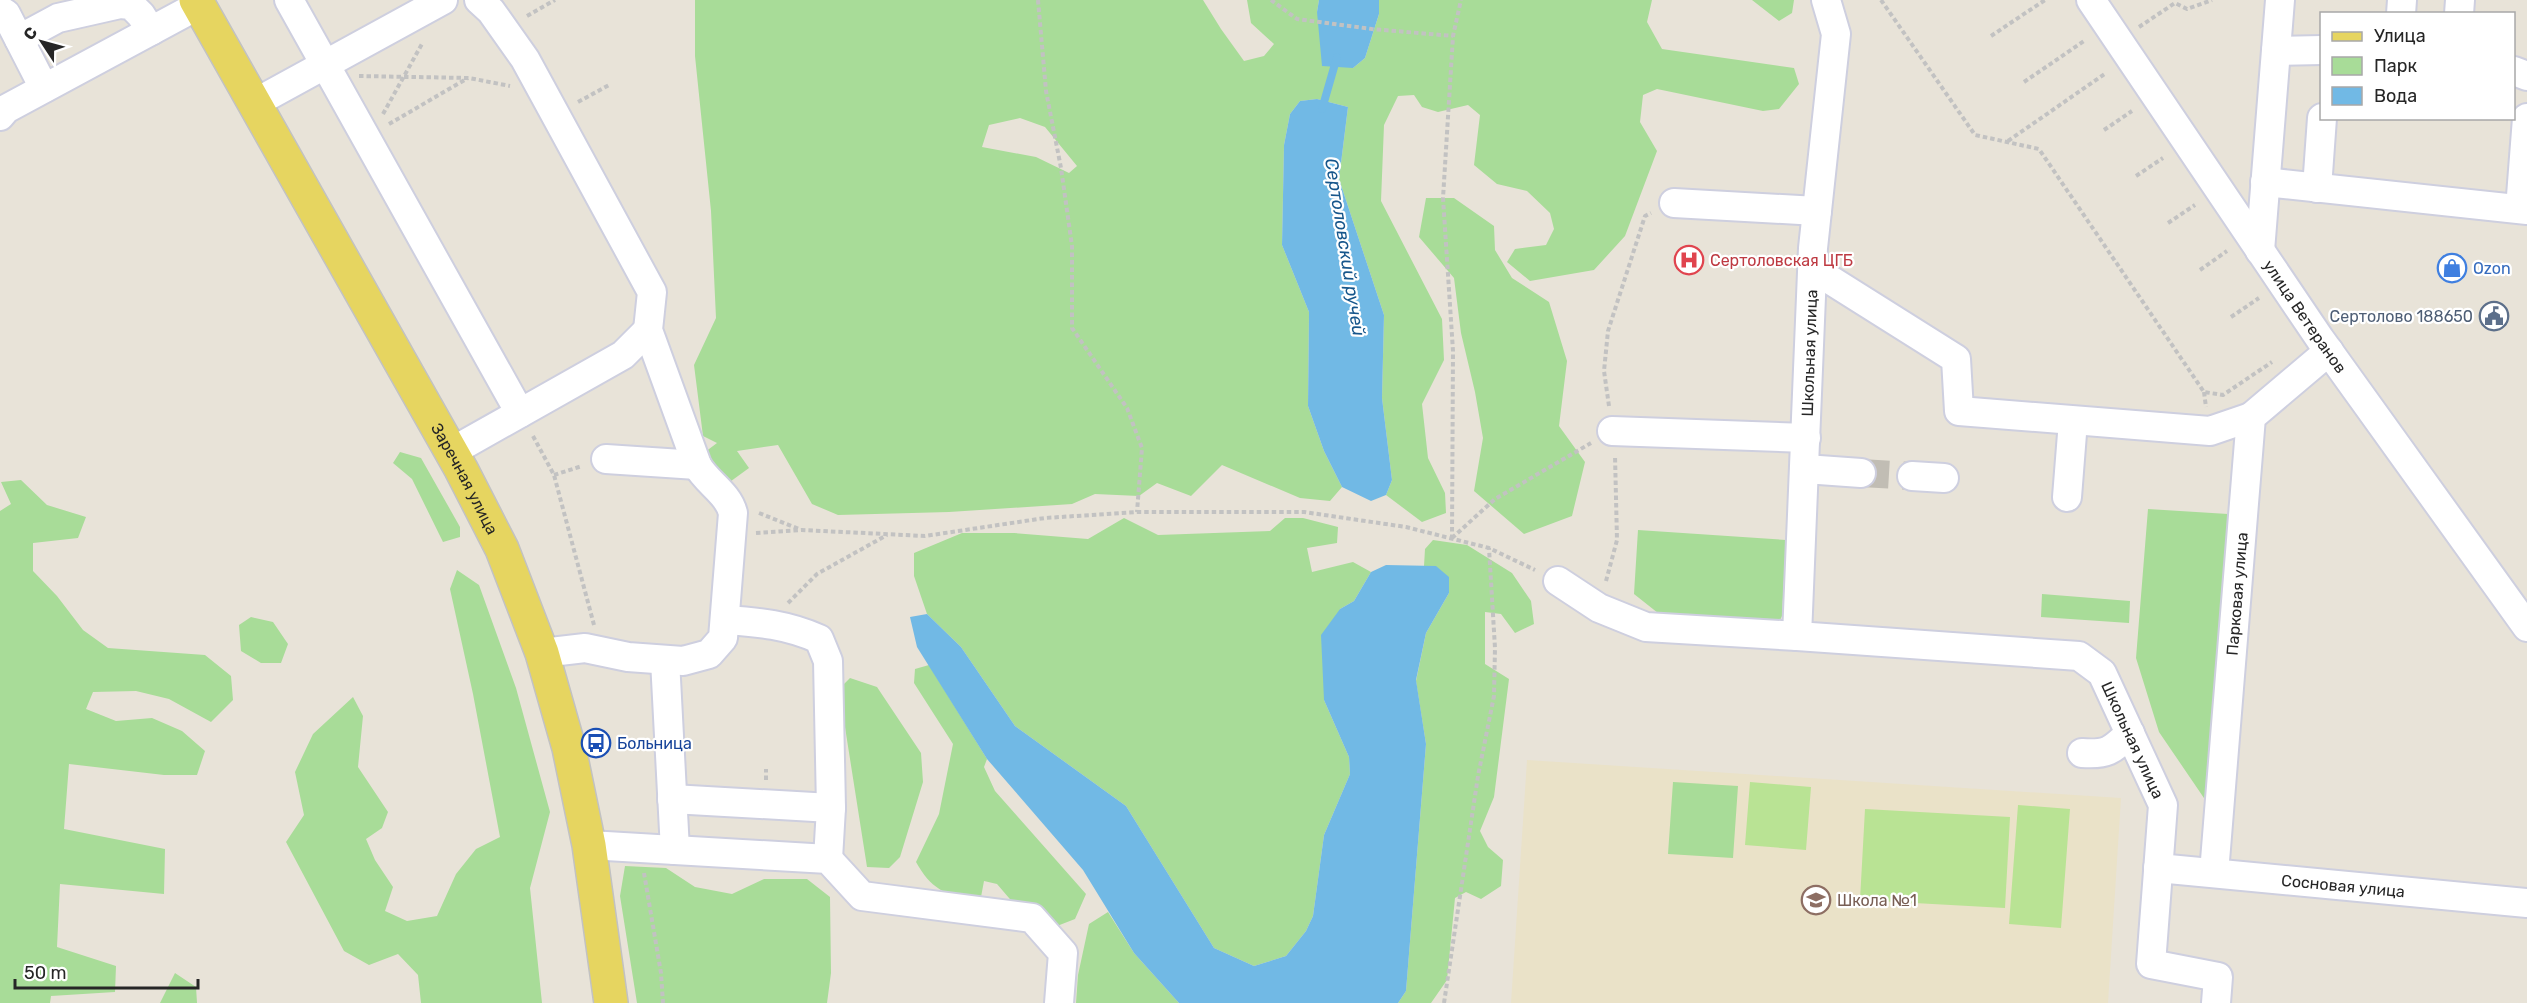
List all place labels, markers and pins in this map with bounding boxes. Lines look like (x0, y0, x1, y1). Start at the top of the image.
hospital icon: Сертоловская ЦГБ (1673, 244, 1705, 276)
place label: Сертоловская ЦГБ (1710, 251, 1853, 270)
shop icon: Ozon (2436, 252, 2468, 284)
place label: Ozon (2473, 259, 2511, 278)
public building icon: Сертолово 188650 (2478, 300, 2510, 332)
place label: Сертолово 188650 (2330, 307, 2473, 326)
bus stop icon: Больница (580, 727, 612, 759)
place label: Больница (617, 734, 692, 753)
school or university icon: Школа №1 (1800, 884, 1832, 916)
place label: Школа №1 (1837, 891, 1917, 910)

